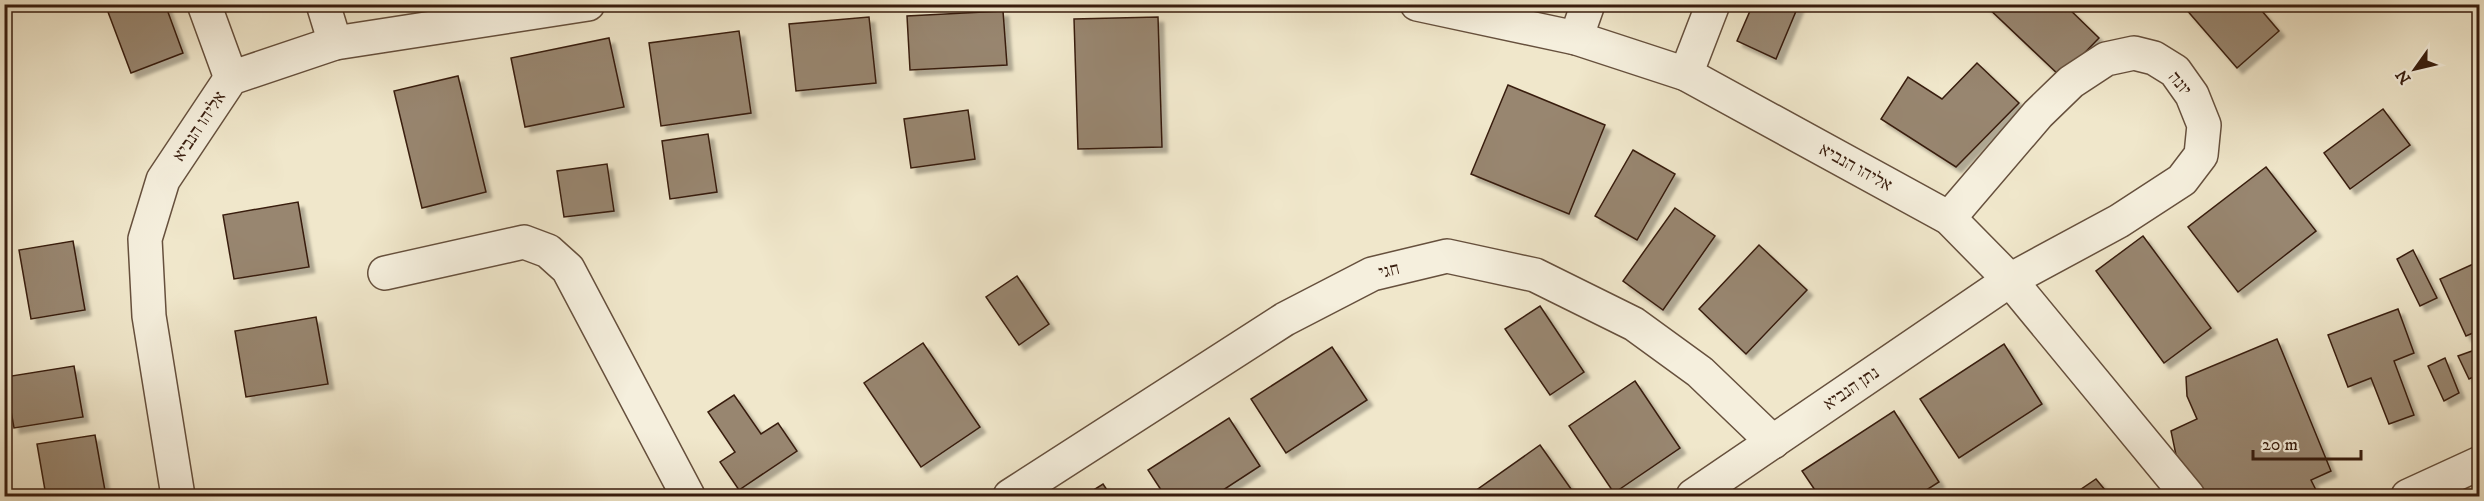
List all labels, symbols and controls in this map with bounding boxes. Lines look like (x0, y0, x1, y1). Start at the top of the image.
north arrow (2385, 39, 2445, 99)
text: N (2391, 66, 2415, 88)
street label: יונה (2163, 67, 2196, 100)
street label: אליהו הנביא (168, 87, 231, 166)
street label: אליהו הנביא (1815, 139, 1896, 197)
street label: חגי (1376, 258, 1402, 284)
street label: נתן הנביא (1819, 362, 1884, 415)
scale bar (2253, 423, 2361, 461)
text: 20 m (2262, 434, 2298, 456)

